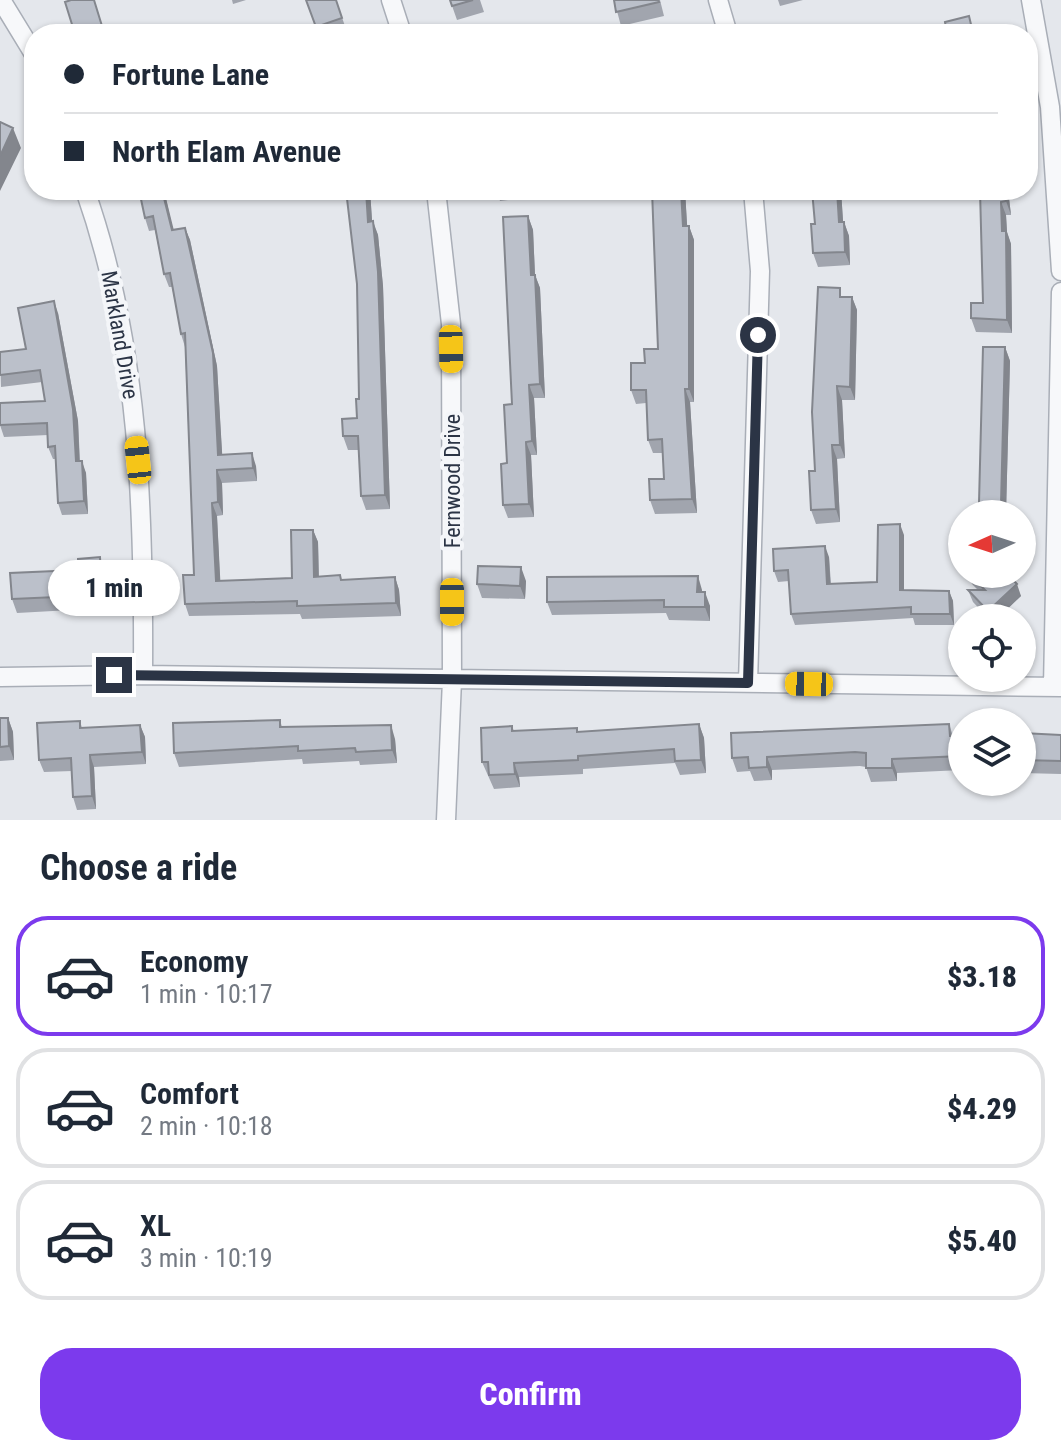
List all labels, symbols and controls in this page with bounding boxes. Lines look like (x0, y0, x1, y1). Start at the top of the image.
text: Fortune Lane (112, 57, 269, 92)
text: North Elam Avenue (112, 134, 341, 169)
street label: Markland Drive (96, 269, 144, 401)
route start (740, 317, 776, 353)
car (439, 325, 463, 373)
street label: Fernwood Drive (440, 414, 465, 548)
car (124, 435, 152, 485)
north arrow (948, 500, 1036, 588)
map controls (948, 500, 1036, 796)
callout: 1 min (48, 559, 180, 615)
text: 1 min (85, 573, 143, 603)
car (440, 578, 464, 626)
button: locate (948, 604, 1036, 692)
route end (96, 657, 132, 693)
car (785, 672, 833, 696)
button: layers (948, 708, 1036, 796)
text: Choose a ride (40, 847, 237, 889)
icon: car (44, 940, 116, 1012)
text: Economy (140, 944, 248, 979)
text: $3.18 (947, 959, 1017, 994)
text: 1 min · 10:17 (140, 979, 273, 1009)
icon: car (44, 1072, 116, 1144)
text: Comfort (140, 1076, 239, 1111)
text: $4.29 (947, 1091, 1017, 1126)
text: 2 min · 10:18 (140, 1111, 273, 1141)
icon: car (44, 1204, 116, 1276)
text: XL (140, 1208, 171, 1243)
text: $5.40 (947, 1223, 1017, 1258)
text: 3 min · 10:19 (140, 1243, 273, 1273)
button: Confirm (40, 1348, 1021, 1440)

